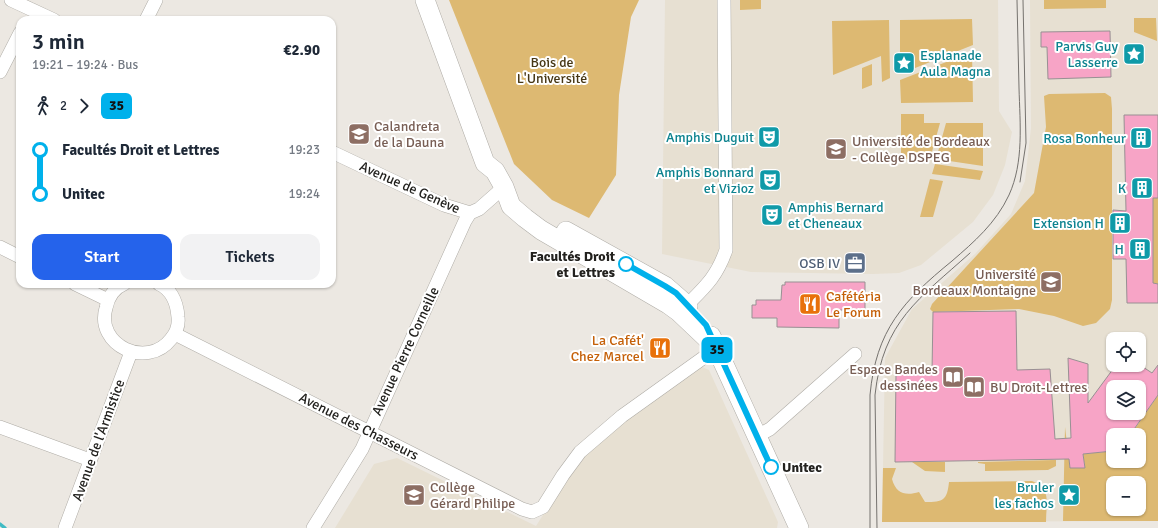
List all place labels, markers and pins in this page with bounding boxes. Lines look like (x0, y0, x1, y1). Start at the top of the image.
place label: Parvis Guy Lasserre (1055, 38, 1118, 71)
place icon: Parvis Guy Lasserre (1121, 41, 1147, 67)
place label: Esplanade Aula Magna (920, 47, 991, 80)
place icon: Esplanade Aula Magna (891, 50, 917, 76)
place label: Calandreta de la Dauna (374, 118, 444, 151)
school or university icon: Calandreta de la Dauna (346, 121, 372, 147)
theatre icon: Amphis Duguit (756, 124, 782, 150)
building icon: Rosa Bonheur (1128, 125, 1154, 151)
place label: Amphis Duguit (666, 129, 754, 146)
place label: Rosa Bonheur (1043, 130, 1127, 147)
place label: Université de Bordeaux - Collège DSPEG (852, 133, 990, 166)
school or university icon: Université de Bordeaux - Collège DSPEG (823, 136, 849, 162)
place label: Amphis Bonnard et Vizioz (656, 164, 754, 197)
theatre icon: Amphis Bonnard et Vizioz (757, 167, 783, 193)
building icon: K (1129, 175, 1155, 201)
place label: K (1118, 180, 1127, 197)
place label: Amphis Bernard et Cheneaux (788, 199, 884, 232)
theatre icon: Amphis Bernard et Cheneaux (759, 202, 785, 228)
building icon: Extension H (1107, 210, 1133, 236)
place label: Extension H (1033, 215, 1104, 232)
building icon: H (1127, 236, 1153, 262)
place label: H (1115, 241, 1124, 258)
place label: Facultés Droit et Lettres (530, 248, 616, 281)
office icon: OSB IV (842, 250, 868, 276)
place label: OSB IV (799, 255, 840, 272)
marker: Facultés Droit et Lettres (618, 256, 634, 272)
place label: Université Bordeaux Montaigne (912, 266, 1036, 299)
school or university icon: Université Bordeaux Montaigne (1038, 269, 1064, 295)
place label: Cafétéria Le Forum (826, 288, 881, 321)
restaurant icon: Cafétéria Le Forum (797, 291, 823, 317)
place label: La Cafét' Chez Marcel (571, 332, 644, 365)
restaurant icon: La Cafét' Chez Marcel (647, 335, 673, 361)
place label: Espace Bandes dessinées (849, 361, 938, 394)
library icon: Espace Bandes dessinées (940, 364, 966, 390)
library icon: BU Droit-Lettres (961, 374, 987, 400)
place label: BU Droit-Lettres (990, 379, 1087, 396)
marker: Unitec (763, 459, 779, 475)
place label: Unitec (782, 459, 822, 476)
place label: Collège Gérard Philipe (430, 479, 515, 512)
place label: Bruler les fachos (994, 479, 1055, 512)
school or university icon: Collège Gérard Philipe (401, 482, 427, 508)
place icon: Bruler les fachos (1056, 482, 1082, 508)

